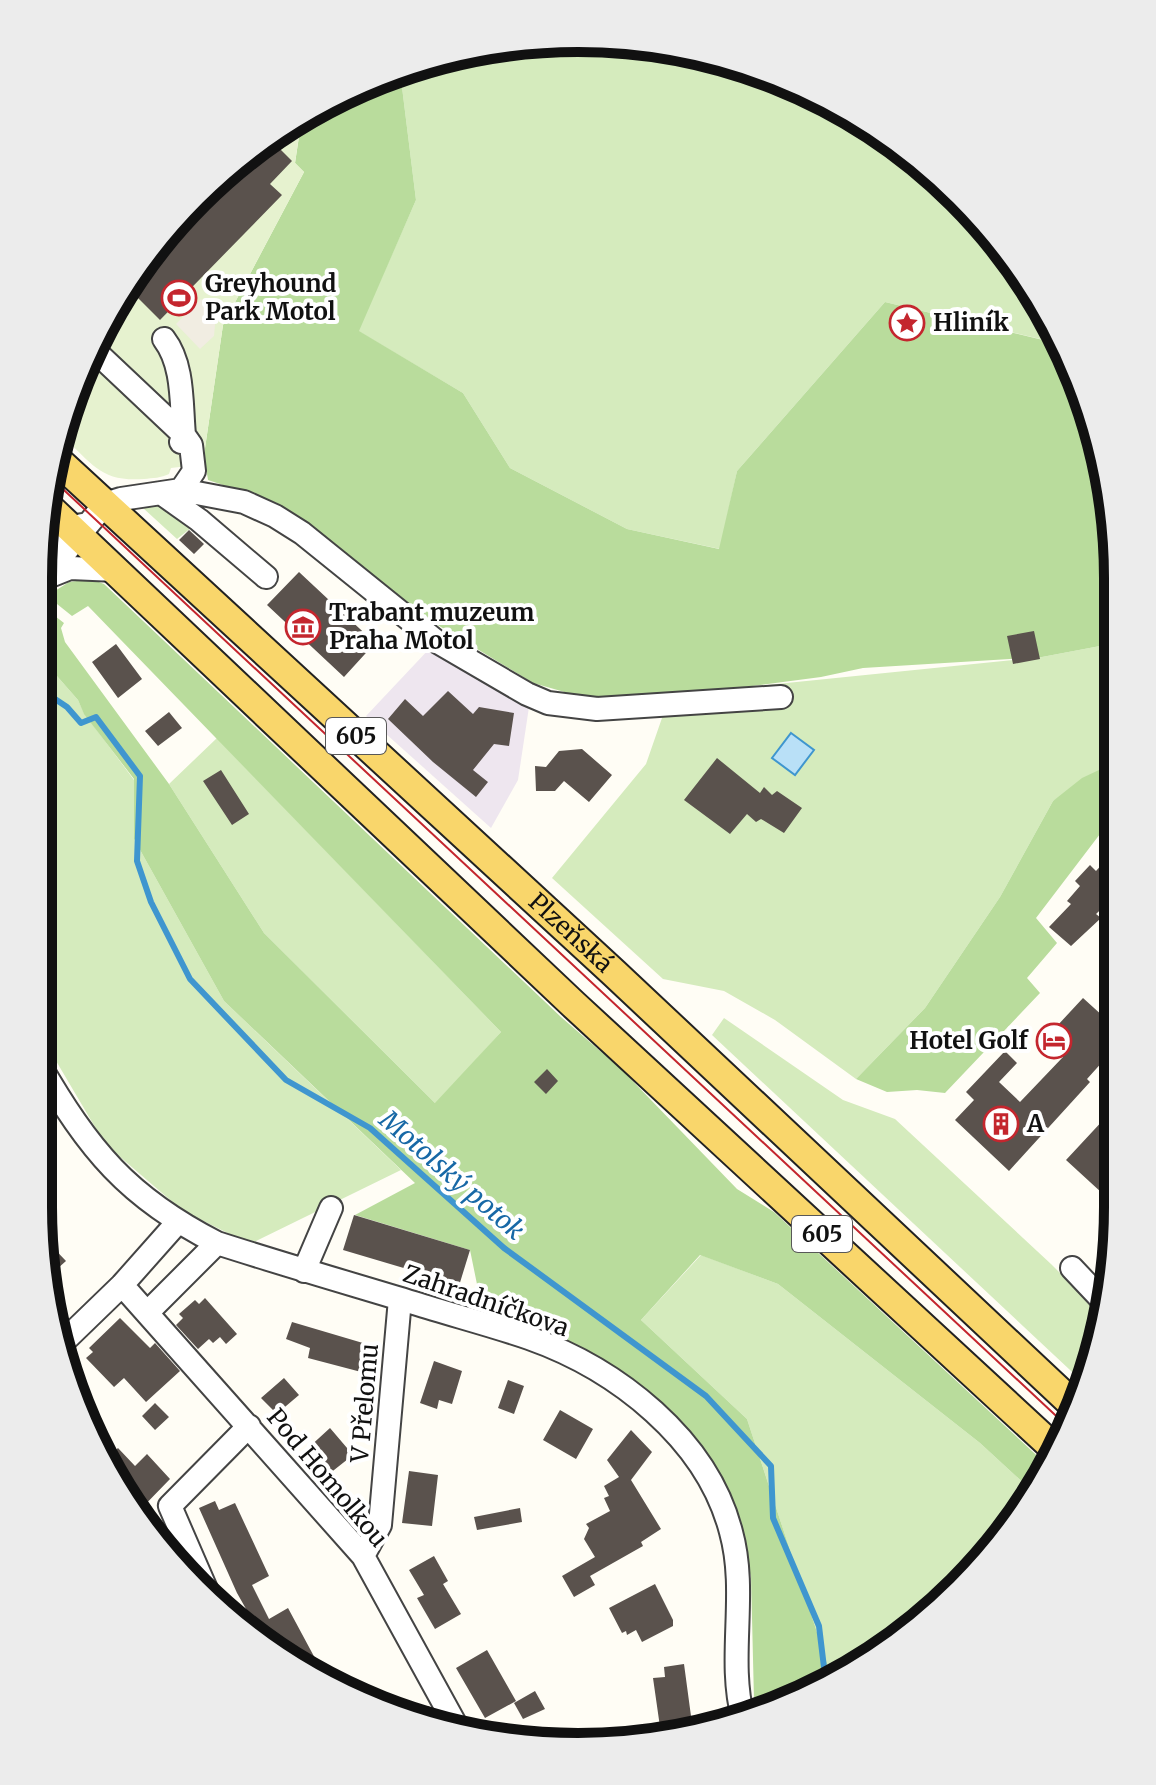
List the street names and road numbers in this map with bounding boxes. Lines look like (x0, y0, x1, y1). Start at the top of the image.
road number: 605 (326, 718, 386, 754)
street label: Plzeňská (522, 886, 619, 979)
road number: 605 (792, 1216, 852, 1252)
street label: Zahradníčkova (399, 1258, 573, 1343)
street label: V Přelomu (344, 1342, 385, 1465)
street label: Pod Homolkou (260, 1402, 394, 1553)

